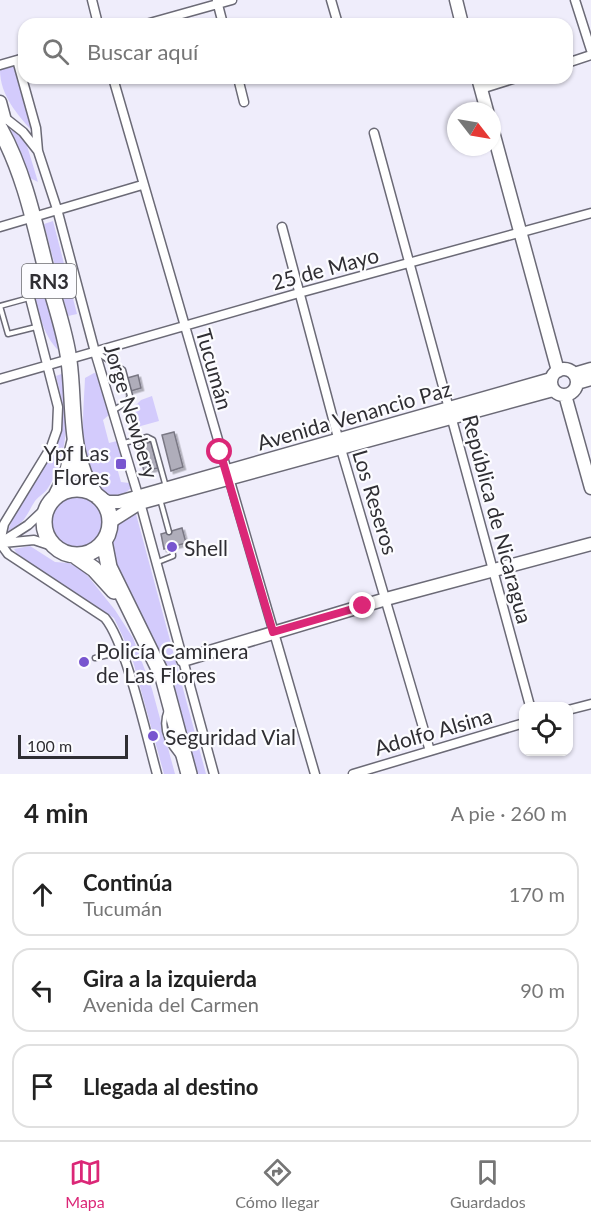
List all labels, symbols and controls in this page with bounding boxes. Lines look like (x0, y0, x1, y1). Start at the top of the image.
search box (18, 18, 573, 84)
icon: search (39, 35, 72, 68)
text: Buscar aquí (87, 38, 198, 65)
north arrow (447, 102, 501, 156)
street label: 25 de Mayo (269, 242, 381, 294)
road number: RN3 (22, 264, 76, 298)
street label: Tucumán (192, 326, 238, 412)
street label: Jorge Newbery (100, 341, 164, 482)
street label: Avenida Venancio Paz (254, 375, 454, 455)
street label: República de Nicaragua (458, 412, 538, 626)
route start (206, 438, 232, 464)
place label: Ypf Las Flores (43, 440, 109, 489)
street label: Los Reseros (348, 447, 404, 557)
marker: Ypf Las Flores (114, 457, 128, 471)
place label: Shell (184, 535, 228, 560)
marker: Shell (165, 540, 179, 554)
route end (349, 592, 375, 618)
place label: Policía Caminera de Las Flores (96, 638, 248, 687)
marker: Policía Caminera de Las Flores (77, 655, 91, 669)
street label: Adolfo Alsina (371, 702, 495, 760)
map controls (519, 702, 573, 756)
button: locate (519, 702, 573, 756)
place label: Seguridad Vial (165, 724, 296, 749)
marker: Seguridad Vial (146, 729, 160, 743)
scale bar (18, 732, 128, 760)
text: 100 m (27, 736, 72, 755)
text: 4 min (24, 797, 88, 829)
text: A pie · 260 m (451, 801, 567, 825)
text: Continúa (83, 869, 172, 896)
icon: ahead (26, 878, 59, 911)
text: 170 m (509, 882, 565, 906)
text: Tucumán (83, 896, 162, 920)
text: Gira a la izquierda (83, 965, 257, 992)
icon: left (26, 974, 59, 1007)
text: 90 m (520, 978, 565, 1002)
text: Avenida del Carmen (83, 992, 259, 1016)
icon: arrive (26, 1070, 59, 1103)
text: Llegada al destino (83, 1073, 259, 1100)
tab: Mapa (65, 1156, 105, 1211)
tab: Cómo llegar (235, 1156, 319, 1211)
tab: Guardados (450, 1156, 526, 1211)

